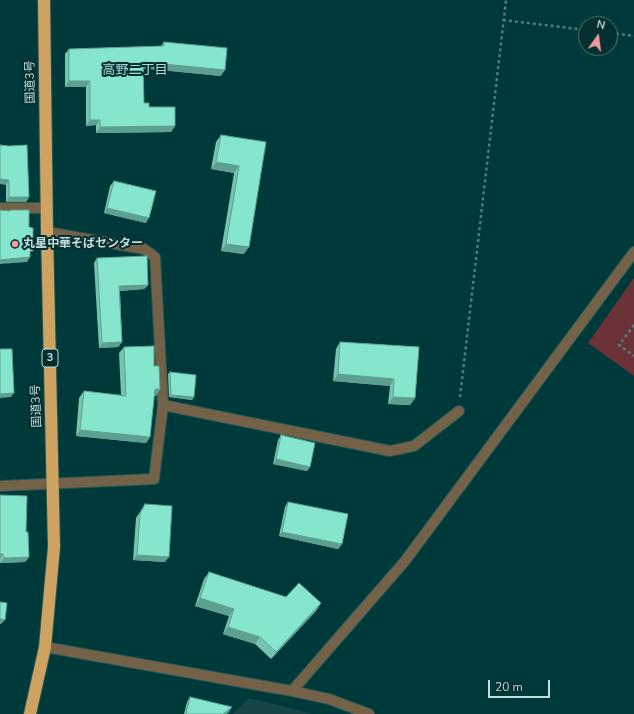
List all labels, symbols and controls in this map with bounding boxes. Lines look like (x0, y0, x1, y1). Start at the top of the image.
north arrow (578, 16, 618, 56)
text: N (595, 17, 607, 33)
street label: 国道3号 (23, 60, 39, 104)
district label: 高野二丁目 (103, 63, 167, 79)
place label: 丸星中華そばセンター (23, 237, 143, 251)
marker: 丸星中華そばセンター (10, 239, 20, 249)
road number: 3 (42, 349, 58, 367)
street label: 国道3号 (29, 384, 45, 428)
scale bar (490, 672, 552, 698)
text: 20 m (495, 679, 523, 695)

